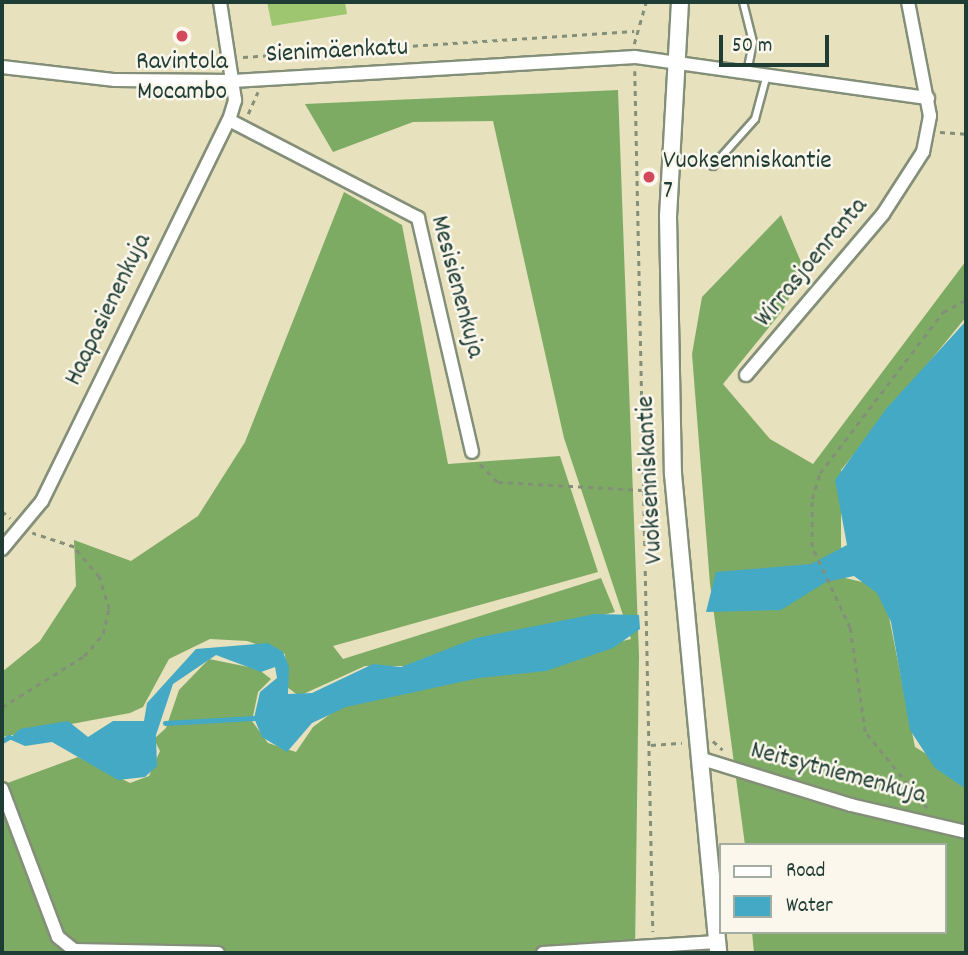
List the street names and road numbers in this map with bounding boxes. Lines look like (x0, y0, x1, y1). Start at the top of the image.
street label: Sienimäenkatu (265, 33, 409, 71)
street label: Wirrasjoenranta (749, 192, 875, 334)
street label: Mesisienenkuja (422, 213, 490, 361)
street label: Haapasienenkuja (59, 229, 159, 391)
street label: Vuoksenniskantie (631, 395, 671, 565)
street label: Neitsytniemenkuja (747, 736, 929, 812)

